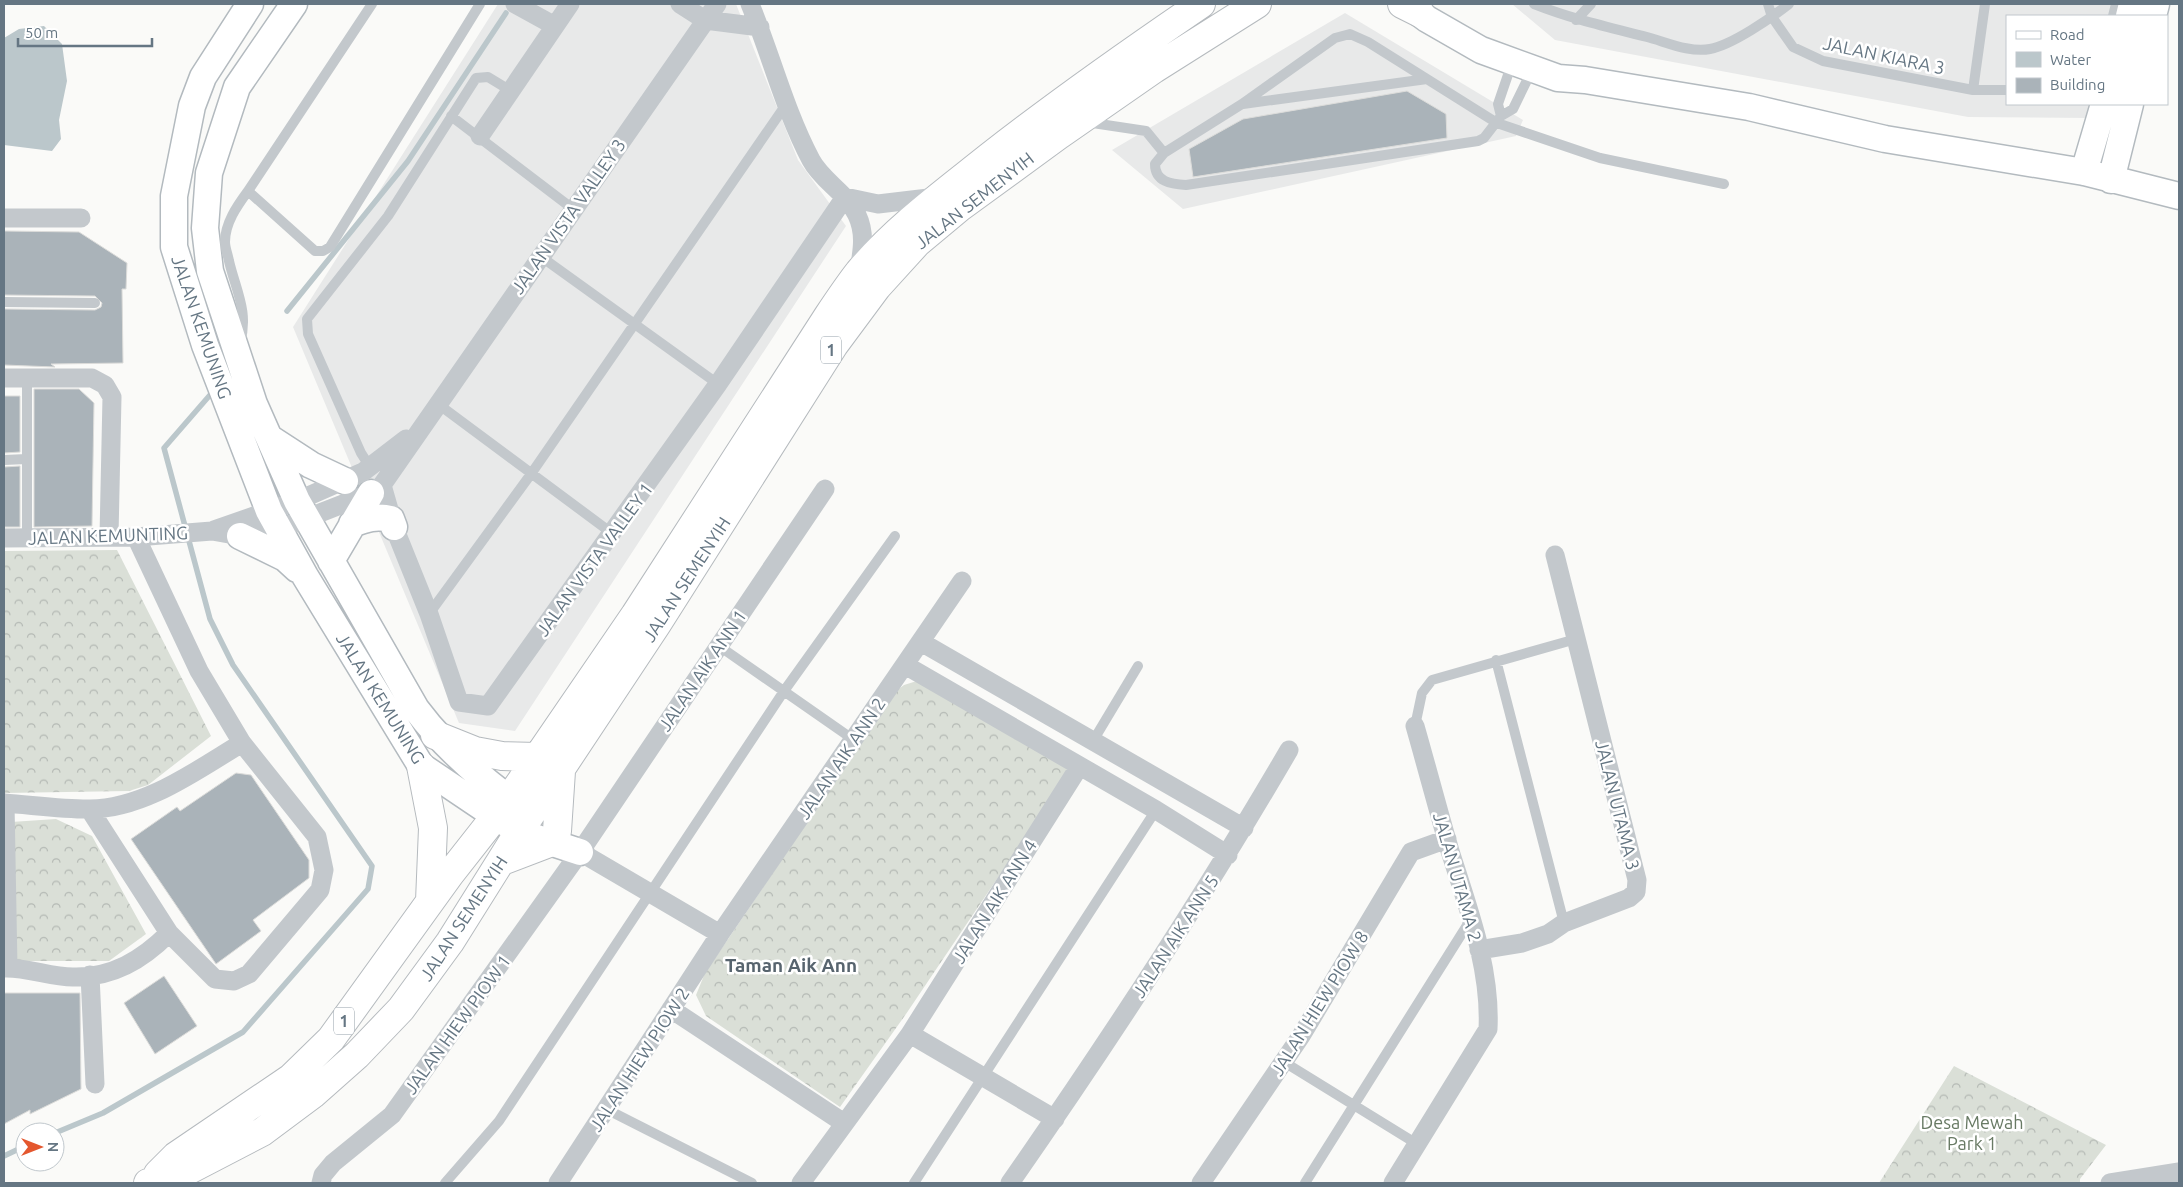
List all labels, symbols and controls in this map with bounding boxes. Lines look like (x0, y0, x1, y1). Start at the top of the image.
scale bar (18, 15, 151, 47)
legend (2006, 15, 2168, 105)
text: 50 m (25, 24, 58, 41)
text: Road (2050, 26, 2085, 43)
street label: JALAN KIARA 3 (1821, 32, 1947, 78)
text: Water (2050, 51, 2091, 68)
text: Building (2050, 76, 2105, 93)
street label: JALAN VISTA VALLEY 3 (507, 135, 629, 297)
street label: JALAN SEMENYIH (911, 148, 1037, 252)
street label: JALAN KEMUNING (168, 253, 236, 401)
road number: 1 (821, 336, 841, 364)
street label: JALAN VISTA VALLEY 1 (532, 479, 656, 639)
street label: JALAN SEMENYIH (638, 513, 734, 645)
street label: JALAN KEMUNTING (28, 522, 188, 548)
street label: JALAN AIK ANN 1 (654, 606, 750, 734)
street label: JALAN KEMUNING (333, 629, 429, 767)
street label: JALAN AIK ANN 2 (793, 694, 889, 822)
street label: JALAN UTAMA 3 (1592, 738, 1644, 872)
street label: JALAN UTAMA 2 (1430, 810, 1486, 944)
street label: JALAN AIK ANN 4 (948, 836, 1040, 966)
street label: JALAN SEMENYIH (415, 852, 511, 984)
street label: JALAN AIK ANN 5 (1128, 871, 1222, 1001)
street label: JALAN HIEW PIOW 8 (1266, 927, 1372, 1079)
street label: JALAN HIEW PIOW 1 (400, 951, 514, 1097)
district label: Taman Aik Ann (725, 954, 857, 976)
street label: JALAN HIEW PIOW 2 (585, 983, 693, 1135)
road number: 1 (334, 1008, 354, 1034)
park label: Desa Mewah Park 1 (1921, 1112, 2023, 1153)
north arrow (15, 1122, 65, 1172)
text: N (45, 1142, 61, 1152)

